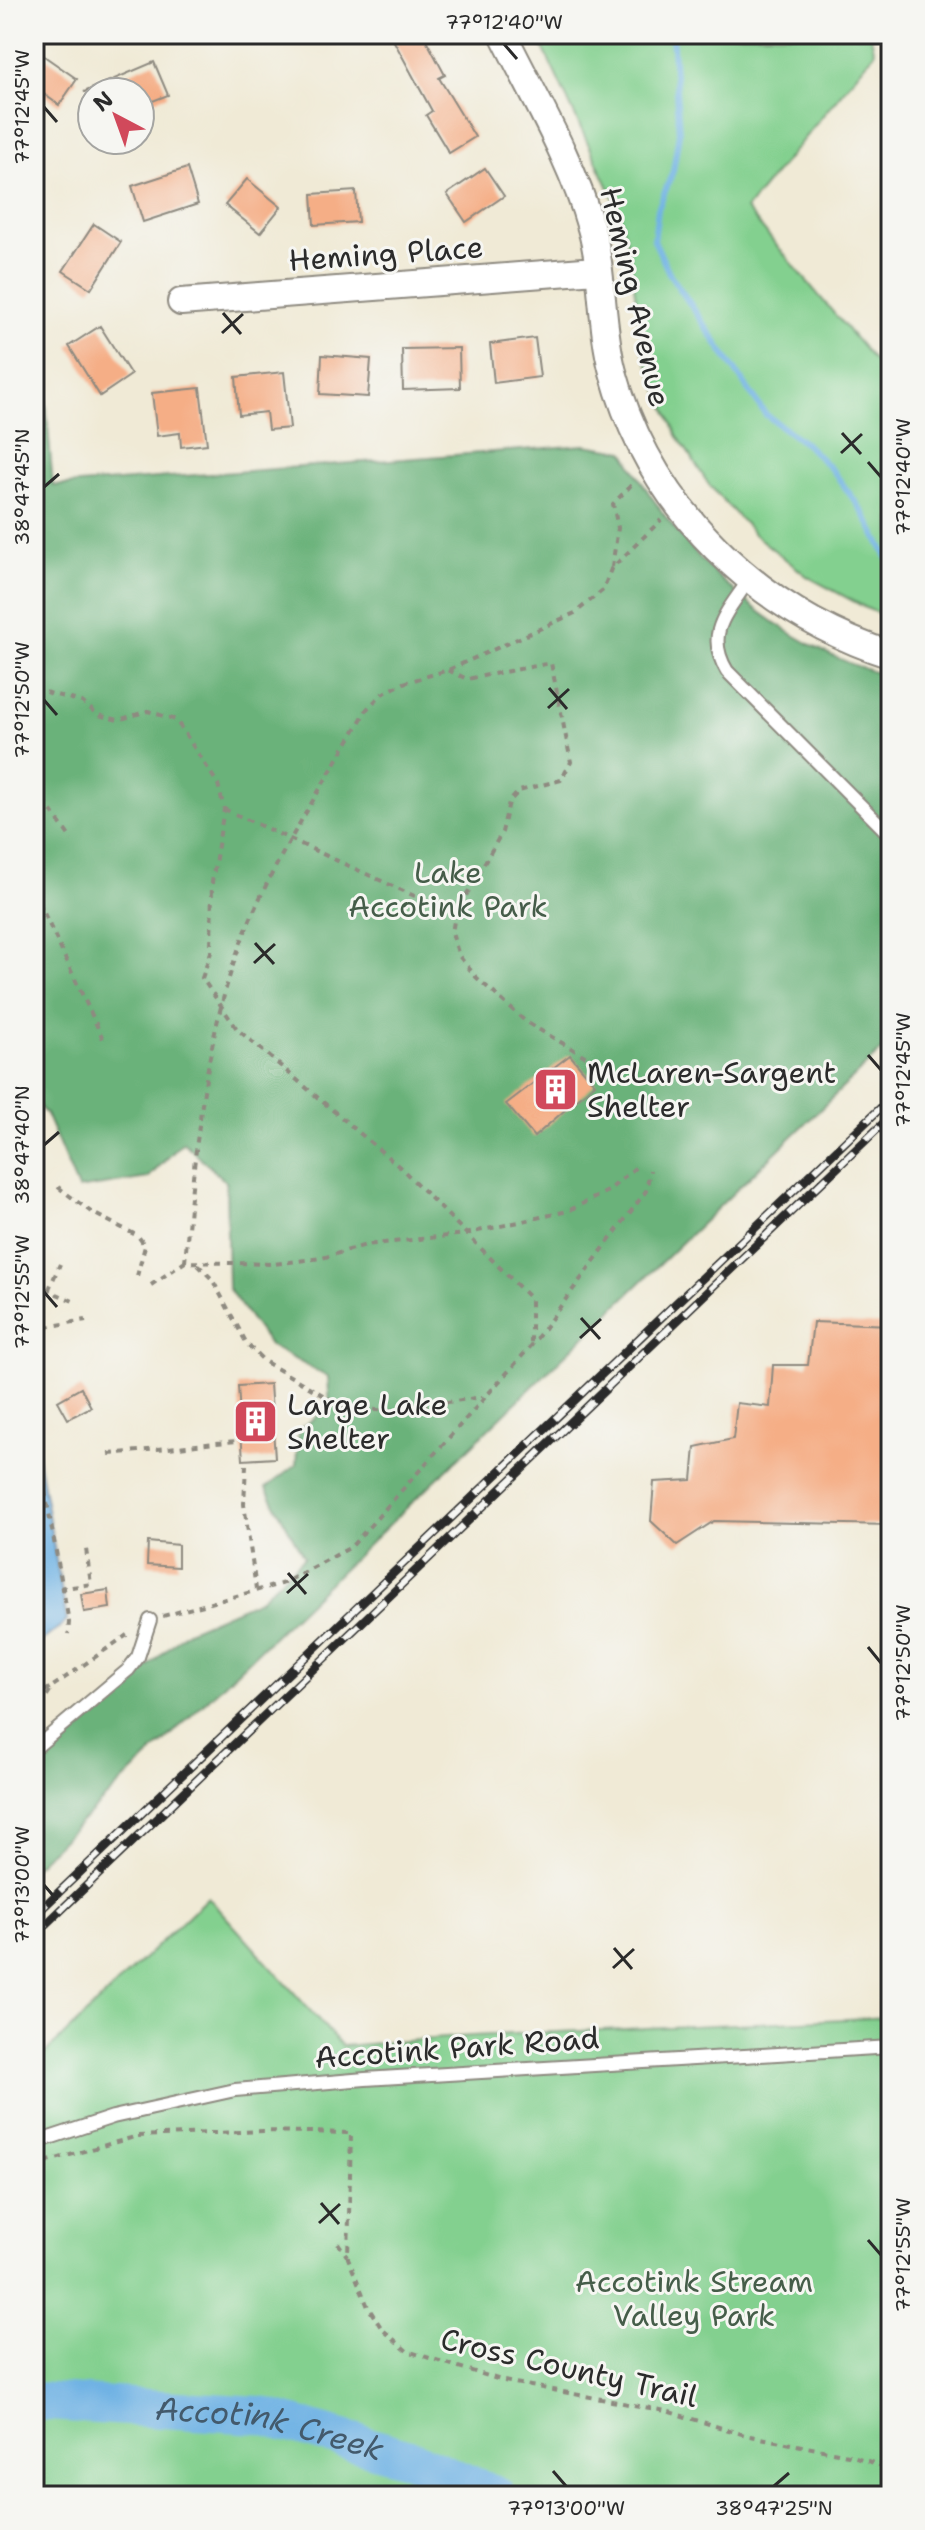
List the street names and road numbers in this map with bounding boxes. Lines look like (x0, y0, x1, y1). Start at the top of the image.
street label: Heming Avenue (590, 183, 681, 411)
street label: Heming Place (287, 226, 485, 281)
street label: Accotink Park Road (313, 2017, 601, 2078)
street label: Cross County Trail (437, 2318, 701, 2417)

